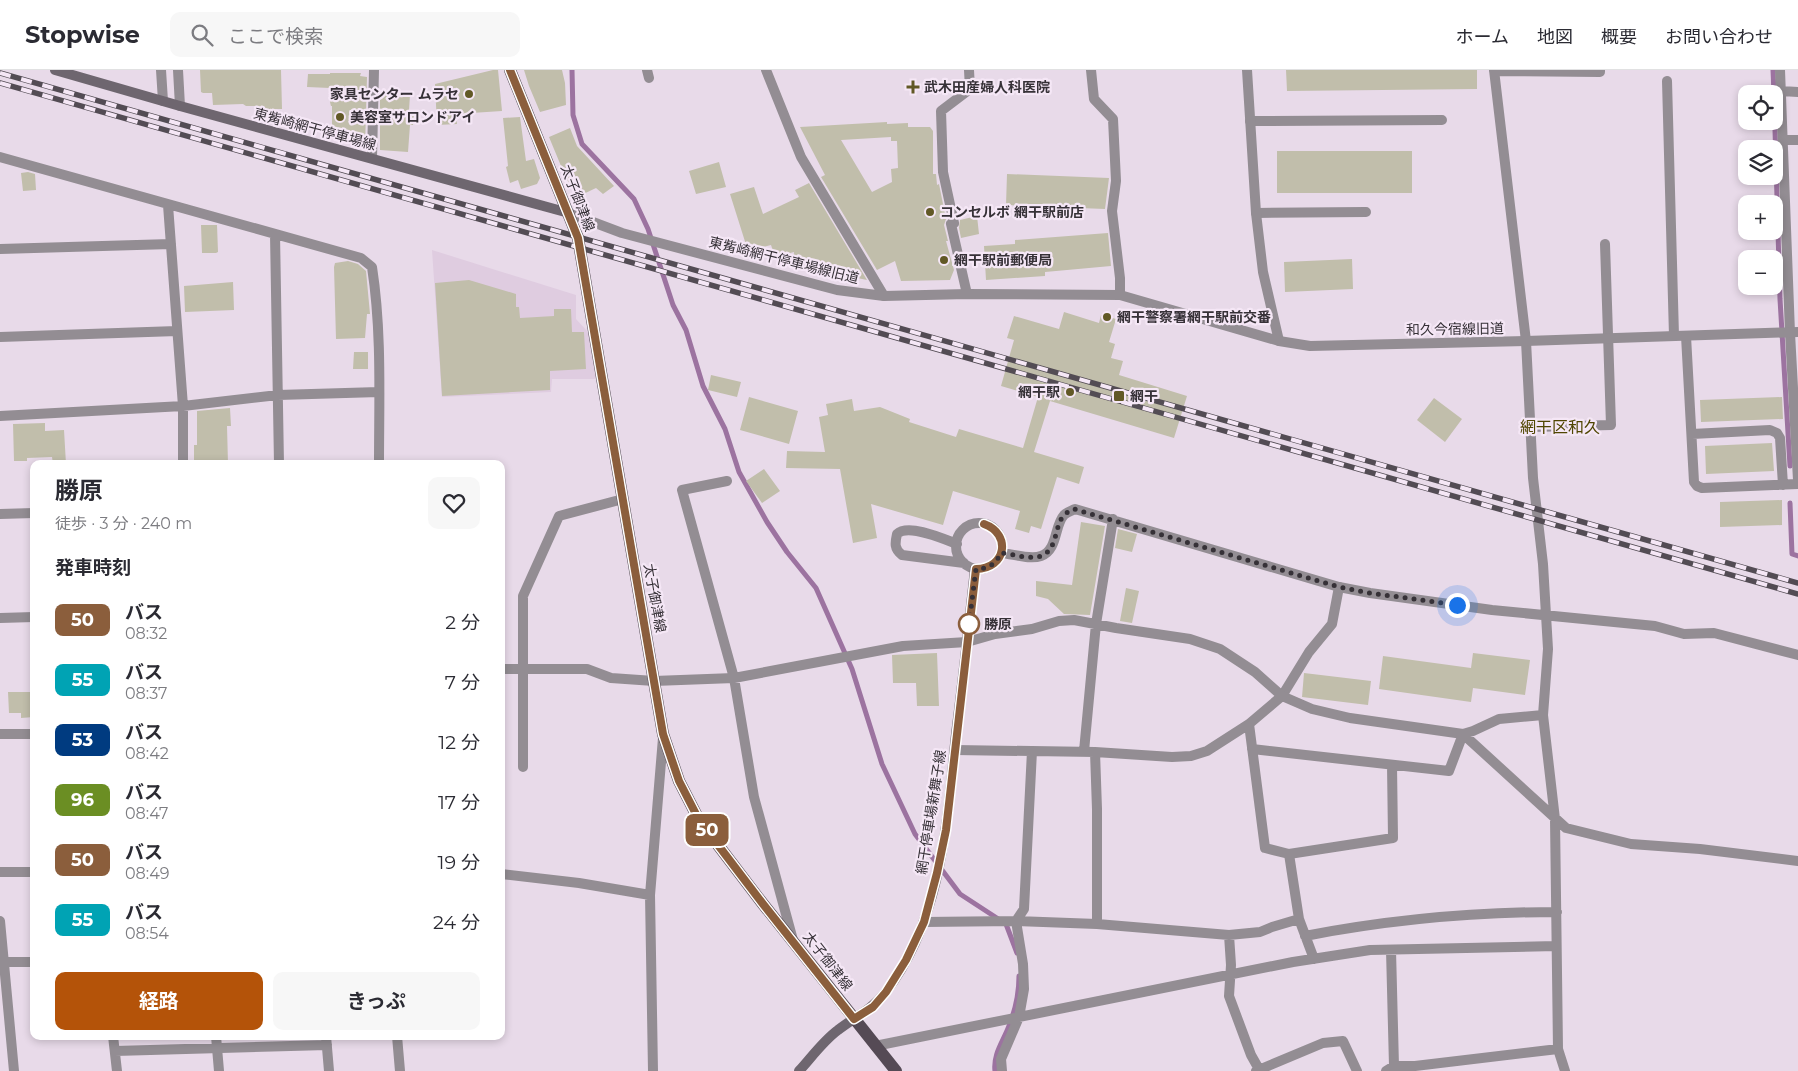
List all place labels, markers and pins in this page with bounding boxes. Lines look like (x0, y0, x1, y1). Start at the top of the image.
place label: 武木田産婦人科医院 (924, 78, 1050, 96)
marker: 武木田産婦人科医院 (906, 80, 920, 94)
place label: 家具センター ムラセ (330, 85, 459, 103)
marker: 家具センター ムラセ (463, 88, 475, 100)
place label: 美容室サロンドアイ (350, 108, 475, 126)
marker: 美容室サロンドアイ (334, 111, 346, 123)
place label: コンセルボ 網干駅前店 (940, 203, 1084, 221)
marker: コンセルボ 網干駅前店 (924, 206, 936, 218)
place label: 網干駅前郵便局 (954, 251, 1052, 269)
marker: 網干駅前郵便局 (938, 254, 950, 266)
place label: 網干警察署網干駅前交番 (1117, 308, 1271, 326)
marker: 網干警察署網干駅前交番 (1101, 311, 1113, 323)
place label: 網干駅 (1018, 383, 1060, 401)
marker: 網干駅 (1064, 386, 1076, 398)
place label: 網干 (1130, 387, 1158, 405)
marker: 網干 (1112, 389, 1126, 403)
marker: 勝原 (958, 613, 980, 635)
place label: 勝原 (984, 615, 1012, 633)

